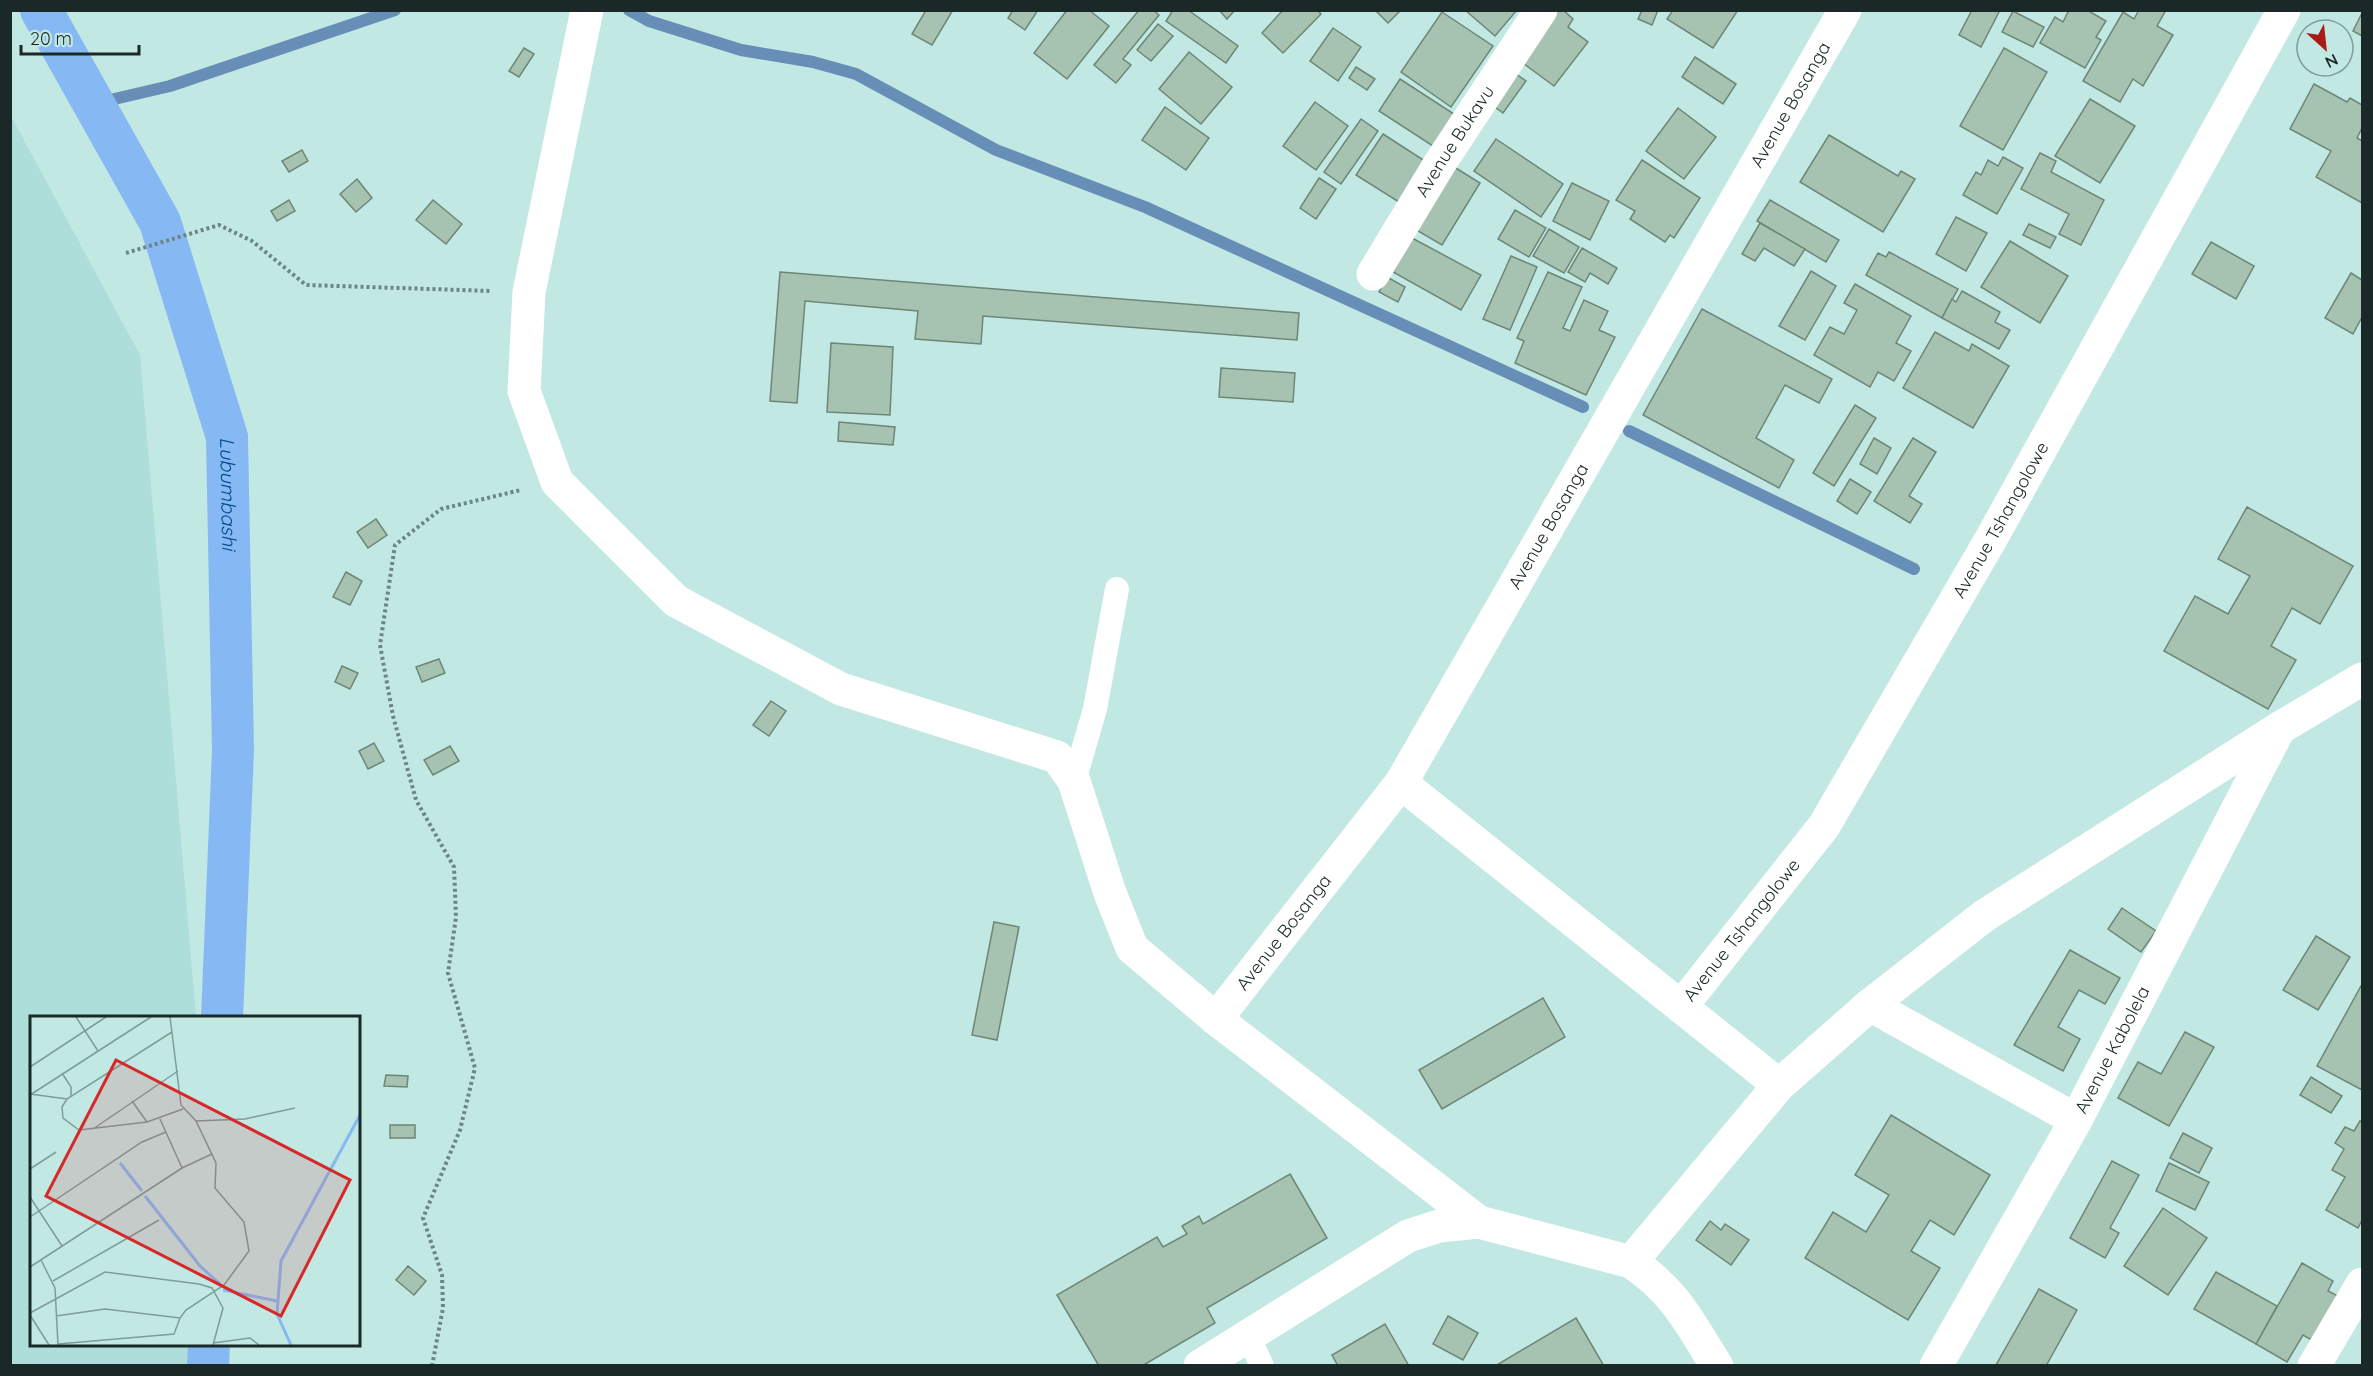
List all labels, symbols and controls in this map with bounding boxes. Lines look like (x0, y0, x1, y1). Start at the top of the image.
scale bar (21, 18, 140, 56)
north arrow (2295, 18, 2355, 78)
text: 20 m (30, 27, 72, 50)
street label: Avenue Bosanga (1745, 38, 1835, 171)
text: N (2322, 50, 2342, 73)
street label: Avenue Bukavu (1410, 81, 1499, 201)
water label: Lubumbashi (215, 437, 242, 553)
street label: Avenue Tshangolowe (1947, 438, 2053, 602)
street label: Avenue Bosanga (1503, 459, 1593, 593)
street label: Avenue Tshangolowe (1678, 854, 1805, 1006)
street label: Avenue Bosanga (1231, 870, 1336, 995)
street label: Avenue Kabolela (2069, 982, 2155, 1117)
inset map (30, 1016, 360, 1346)

